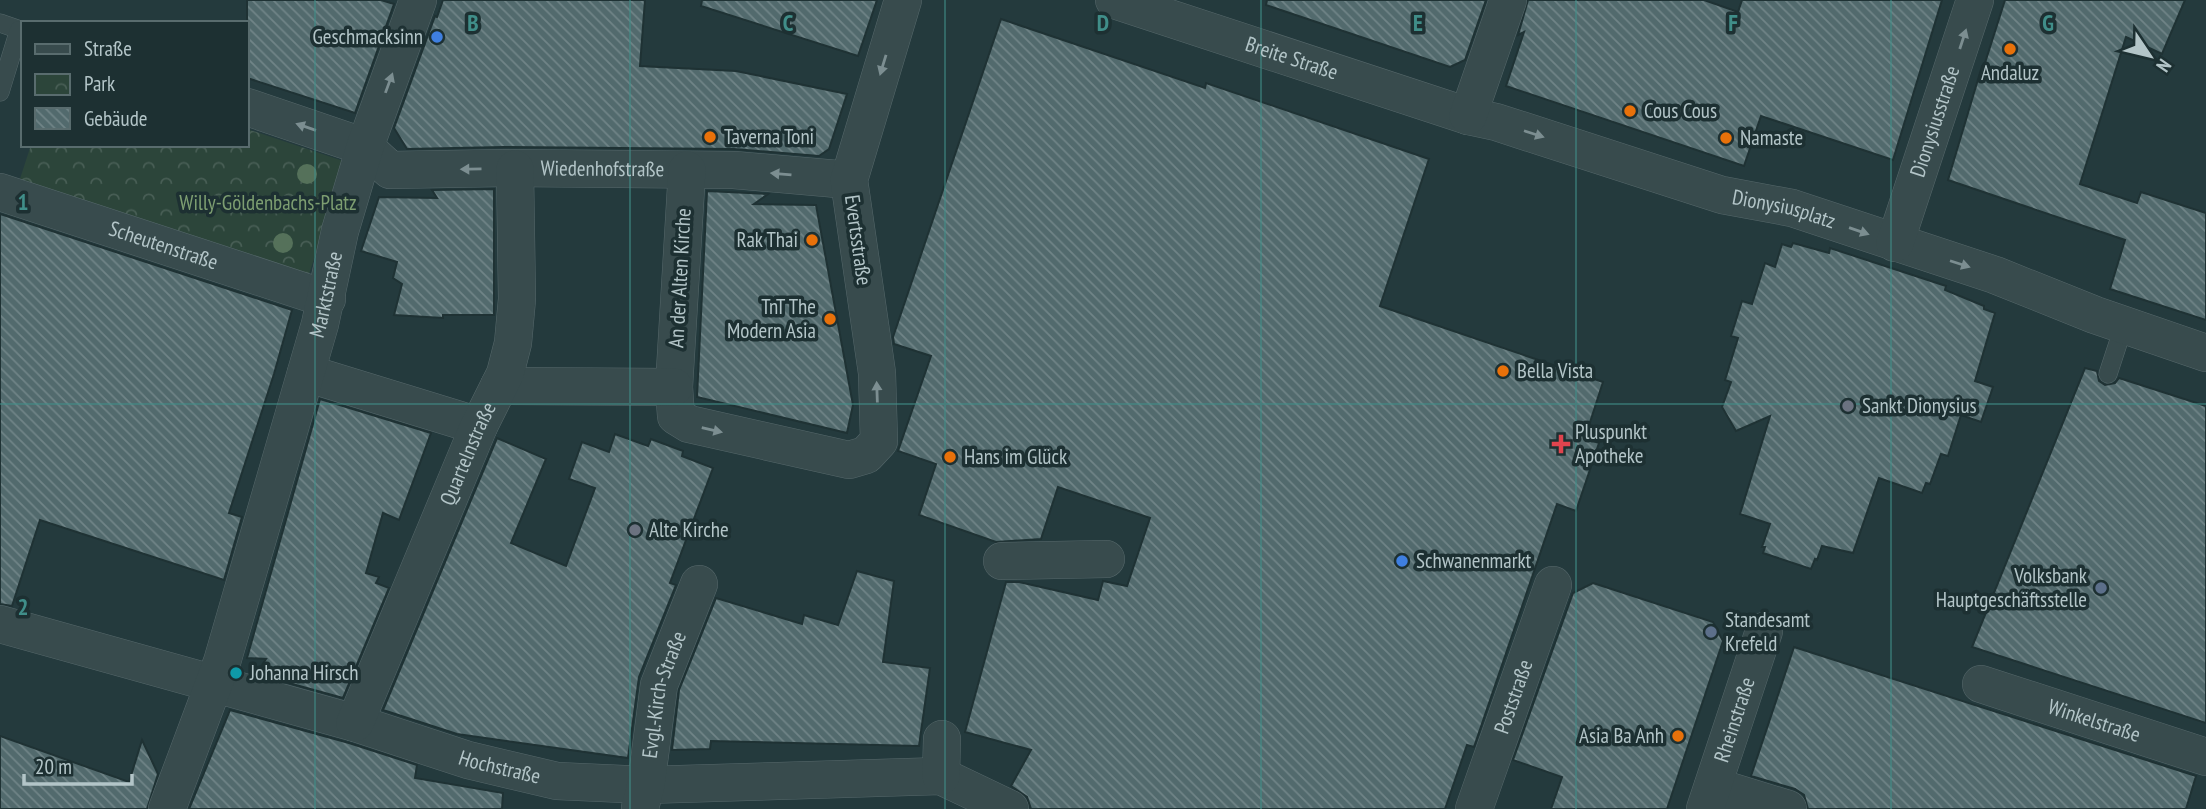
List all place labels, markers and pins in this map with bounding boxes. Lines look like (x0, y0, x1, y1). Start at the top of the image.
place label: Geschmacksinn (312, 23, 423, 50)
marker: Geschmacksinn (429, 29, 445, 45)
marker: Andaluz (2002, 41, 2018, 57)
place label: Andaluz (1981, 59, 2039, 86)
place label: Cous Cous (1644, 97, 1717, 124)
marker: Cous Cous (1622, 103, 1638, 119)
place label: Taverna Toni (724, 123, 814, 150)
place label: Namaste (1740, 124, 1803, 151)
marker: Taverna Toni (702, 129, 718, 145)
marker: Namaste (1718, 130, 1734, 146)
place label: Rak Thai (736, 226, 798, 253)
marker: Rak Thai (804, 232, 820, 248)
place label: TnT The Modern Asia (727, 293, 816, 344)
marker: TnT The Modern Asia (822, 311, 838, 327)
place label: Bella Vista (1517, 357, 1593, 384)
marker: Bella Vista (1495, 363, 1511, 379)
place label: Sankt Dionysius (1862, 392, 1977, 419)
marker: Sankt Dionysius (1840, 398, 1856, 414)
place label: Pluspunkt Apotheke (1575, 418, 1647, 469)
marker: Pluspunkt Apotheke (1553, 436, 1569, 452)
place label: Hans im Glück (964, 443, 1067, 470)
marker: Hans im Glück (942, 449, 958, 465)
place label: Alte Kirche (649, 516, 729, 543)
marker: Alte Kirche (627, 522, 643, 538)
place label: Schwanenmarkt (1416, 547, 1532, 574)
marker: Schwanenmarkt (1394, 553, 1410, 569)
place label: Volksbank Hauptgeschäftsstelle (1936, 562, 2087, 613)
marker: Volksbank Hauptgeschäftsstelle (2093, 580, 2109, 596)
place label: Standesamt Krefeld (1725, 606, 1810, 657)
marker: Standesamt Krefeld (1703, 624, 1719, 640)
place label: Johanna Hirsch (249, 659, 358, 686)
marker: Johanna Hirsch (228, 665, 244, 681)
place label: Asia Ba Anh (1579, 722, 1664, 749)
marker: Asia Ba Anh (1670, 728, 1686, 744)

